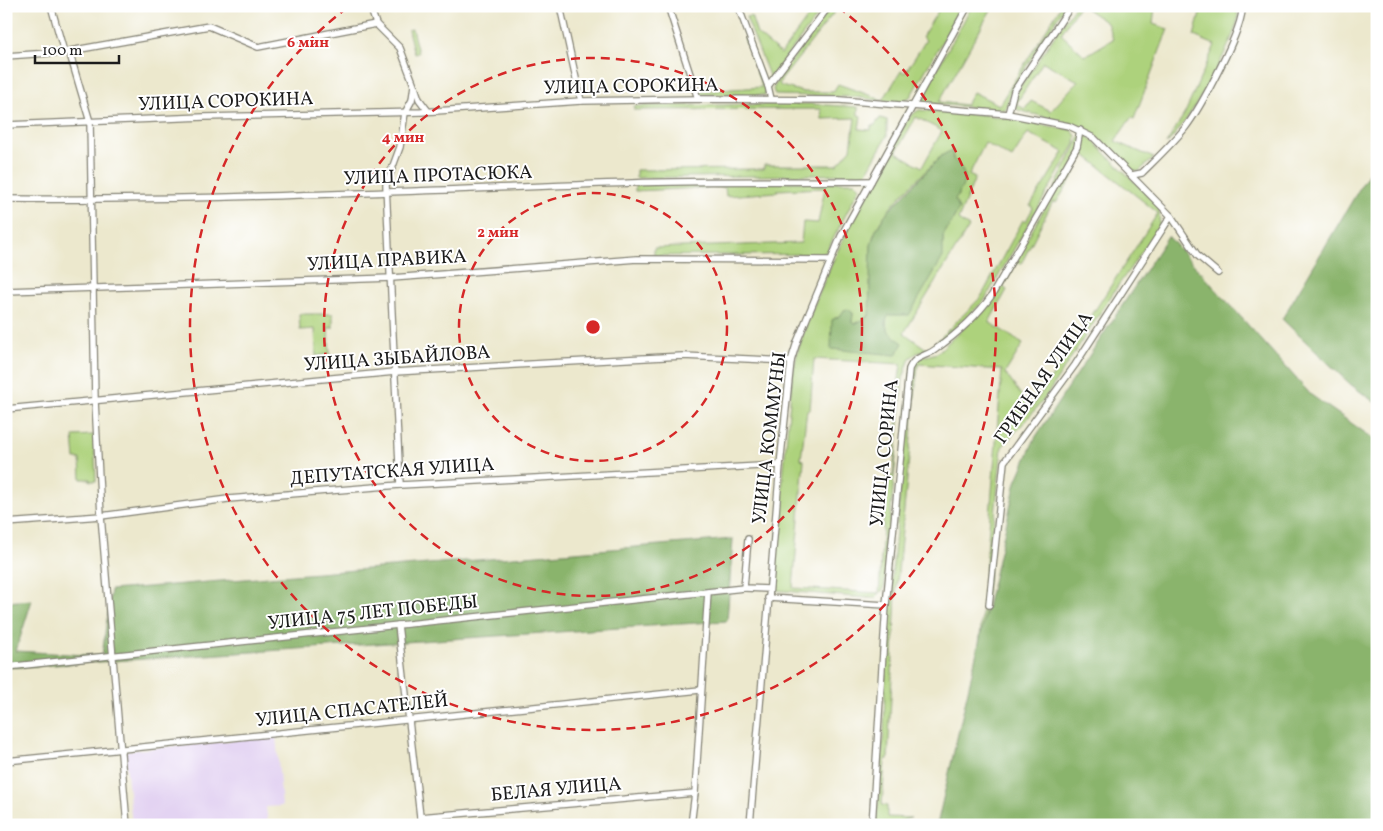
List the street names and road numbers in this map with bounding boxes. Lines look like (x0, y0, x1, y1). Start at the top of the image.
street label: УЛИЦА СОРОКИНА (543, 72, 719, 102)
street label: УЛИЦА СОРОКИНА (138, 86, 314, 118)
street label: УЛИЦА ПРОТАСЮКА (343, 160, 533, 192)
street label: УЛИЦА ПРАВИКА (307, 244, 467, 278)
street label: ГРИБНАЯ УЛИЦА (988, 306, 1100, 450)
street label: УЛИЦА ЗЫБАЙЛОВА (303, 340, 491, 378)
street label: УЛИЦА КОММУНЫ (747, 350, 793, 526)
street label: УЛИЦА СОРИНА (864, 378, 906, 528)
street label: ДЕПУТАТСКАЯ УЛИЦА (289, 452, 495, 492)
street label: УЛИЦА 75 ЛЕТ ПОБЕДЫ (267, 589, 479, 637)
street label: УЛИЦА СПАСАТЕЛЕЙ (254, 688, 450, 734)
street label: БЕЛАЯ УЛИЦА (490, 771, 622, 809)

